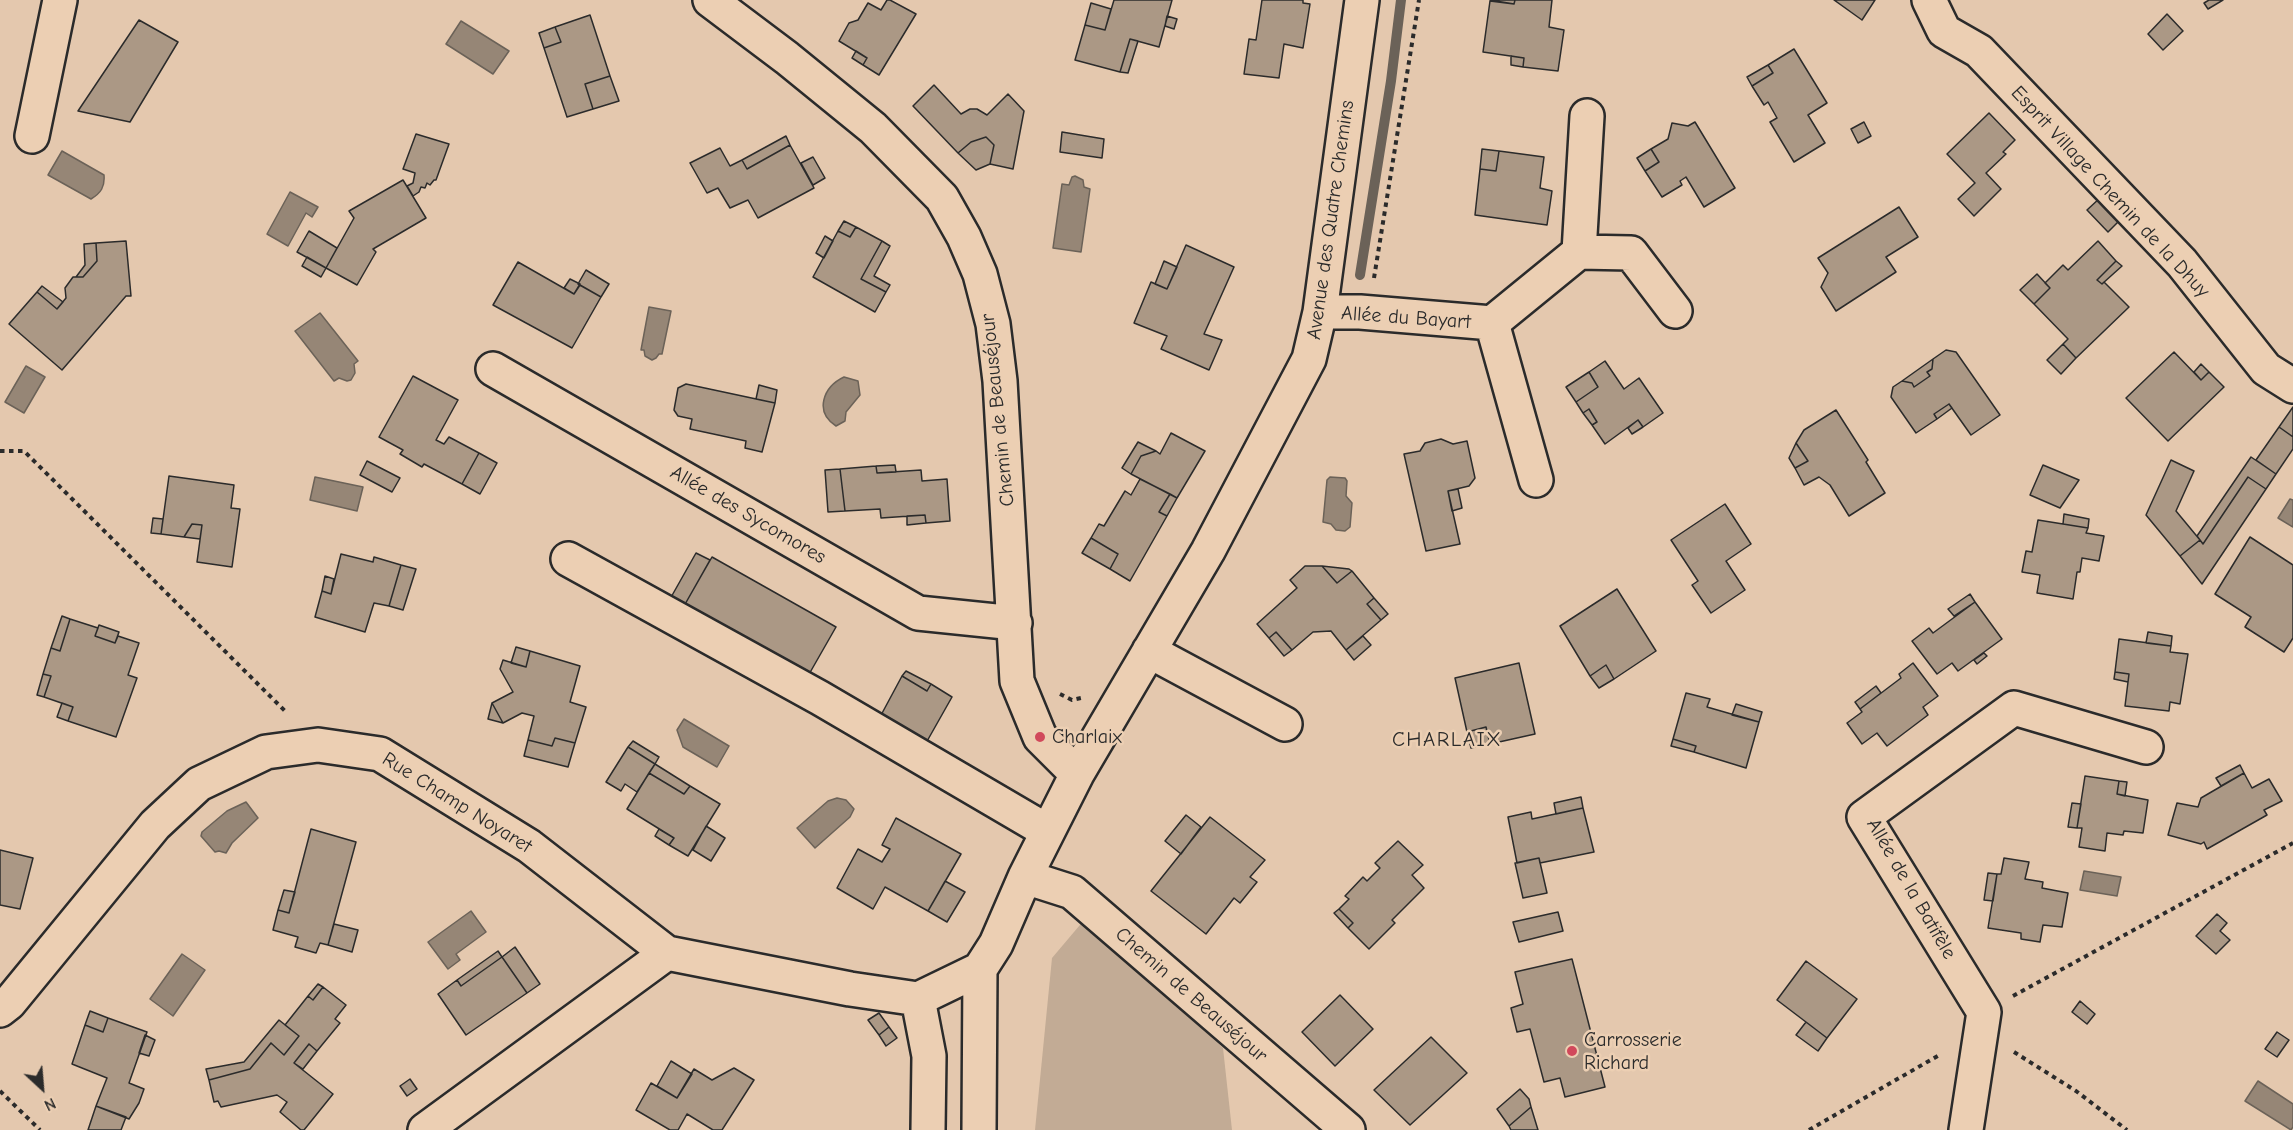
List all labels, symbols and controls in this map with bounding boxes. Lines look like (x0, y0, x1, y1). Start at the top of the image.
street label: Esprit Village Chemin de la Dhuy (2006, 81, 2214, 303)
street label: Avenue des Quatre Chemins (1302, 99, 1360, 341)
street label: Allée du Bayart (1340, 301, 1472, 335)
street label: Chemin de Beauséjour (976, 312, 1020, 508)
street label: Allée des Sycomores (666, 461, 830, 569)
place label: Charlaix (1052, 725, 1122, 749)
district label: CHARLAIX (1392, 727, 1502, 753)
marker: Charlaix (1033, 730, 1047, 744)
street label: Rue Champ Noyaret (378, 747, 536, 859)
street label: Allée de la Batifèle (1861, 815, 1961, 963)
street label: Chemin de Beauséjour (1110, 922, 1272, 1068)
place label: Carrosserie Richard (1584, 1028, 1682, 1075)
marker: Carrosserie Richard (1565, 1044, 1579, 1058)
north arrow (12, 1058, 72, 1118)
text: N (41, 1094, 59, 1115)

